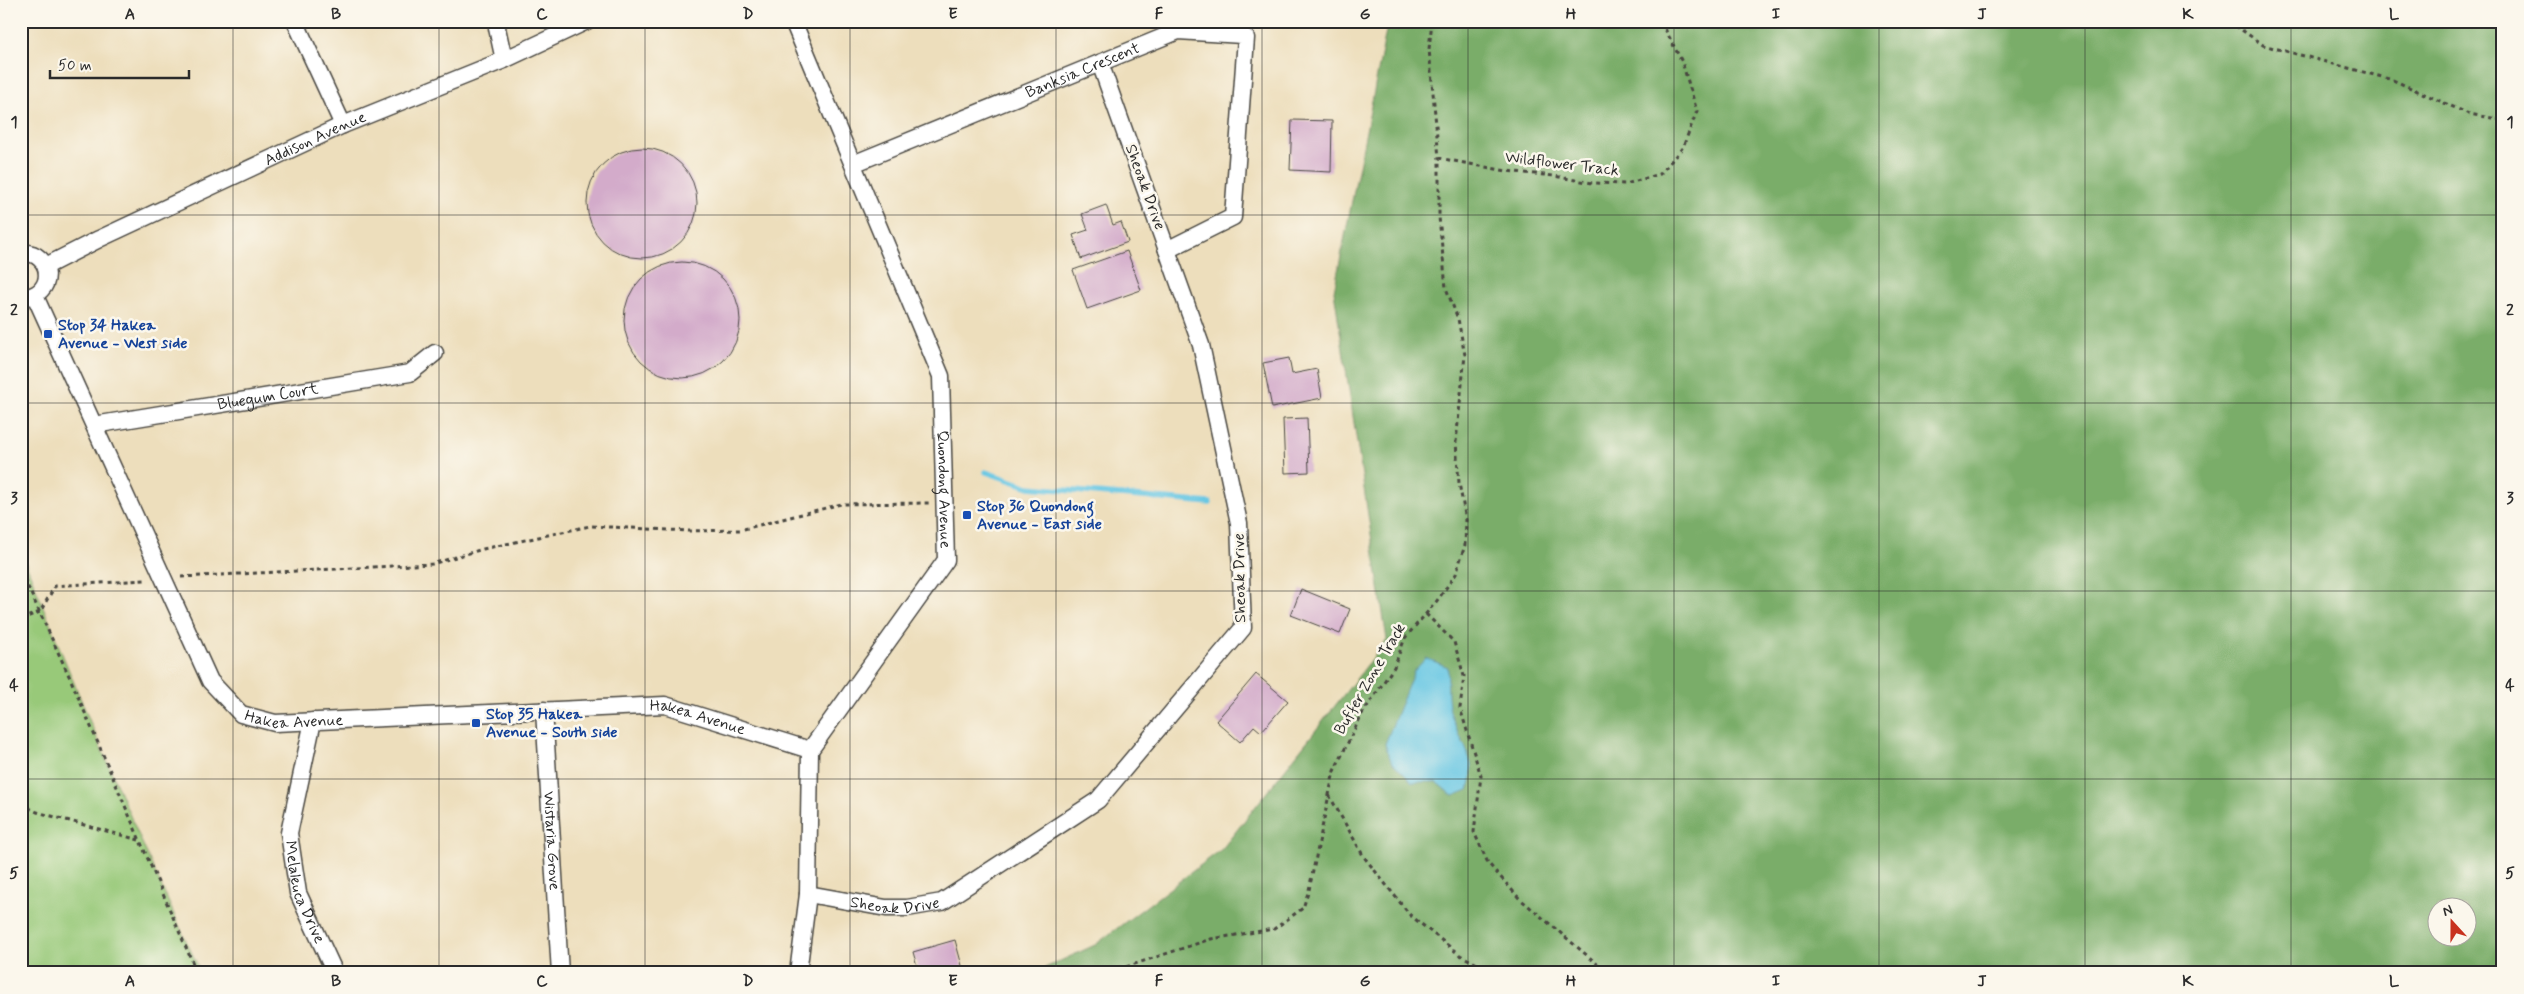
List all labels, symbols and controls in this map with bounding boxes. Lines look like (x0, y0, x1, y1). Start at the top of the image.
text: A (125, 4, 135, 25)
text: B (331, 4, 341, 25)
text: C (536, 4, 548, 25)
text: D (742, 4, 754, 25)
text: E (948, 4, 958, 25)
text: F (1155, 4, 1164, 25)
text: G (1360, 4, 1371, 25)
text: H (1566, 4, 1577, 25)
text: I (1772, 4, 1781, 25)
text: J (1977, 4, 1987, 25)
text: K (2182, 4, 2194, 25)
text: L (2389, 4, 2400, 25)
street label: Banksia Crescent (1022, 37, 1143, 103)
scale bar (50, 48, 189, 80)
text: 50 m (58, 56, 92, 76)
street label: Addison Avenue (261, 106, 369, 171)
text: 1 (10, 112, 18, 133)
text: 1 (2506, 112, 2514, 133)
street label: Sheoak Drive (1120, 141, 1170, 233)
street label: Wildflower Track (1504, 147, 1620, 181)
text: 2 (10, 300, 18, 321)
text: 2 (2506, 300, 2514, 321)
place label: Stop 34 Hakea Avenue - West side (58, 315, 187, 354)
marker: Stop 34 Hakea Avenue - West side (42, 328, 54, 340)
street label: Bluegum Court (216, 378, 320, 415)
street label: Quondong Avenue (932, 430, 956, 549)
text: 3 (10, 488, 18, 509)
text: 3 (2506, 488, 2514, 509)
place label: Stop 36 Quondong Avenue - East side (977, 496, 1102, 535)
marker: Stop 36 Quondong Avenue - East side (961, 509, 973, 521)
street label: Sheoak Drive (1229, 533, 1251, 623)
street label: Buffer Zone Track (1330, 620, 1410, 738)
text: 4 (9, 675, 19, 696)
text: 4 (2505, 675, 2515, 696)
street label: Hakea Avenue (649, 694, 748, 740)
place label: Stop 35 Hakea Avenue - South side (486, 704, 617, 743)
street label: Hakea Avenue (242, 705, 344, 734)
marker: Stop 35 Hakea Avenue - South side (470, 717, 482, 729)
street label: Wistaria Grove (538, 790, 565, 891)
street label: Melaleuca Drive (280, 839, 330, 947)
text: 5 (9, 863, 19, 884)
text: 5 (2505, 863, 2515, 884)
street label: Sheoak Drive (849, 891, 941, 919)
north arrow (2426, 896, 2476, 946)
text: N (2440, 901, 2455, 921)
text: A (125, 971, 135, 992)
text: B (331, 971, 341, 992)
text: C (536, 971, 548, 992)
text: D (742, 971, 754, 992)
text: E (948, 971, 958, 992)
text: F (1155, 971, 1164, 992)
text: G (1360, 971, 1371, 992)
text: H (1566, 971, 1577, 992)
text: I (1772, 971, 1781, 992)
text: J (1977, 971, 1987, 992)
text: K (2182, 971, 2194, 992)
text: L (2389, 971, 2400, 992)

